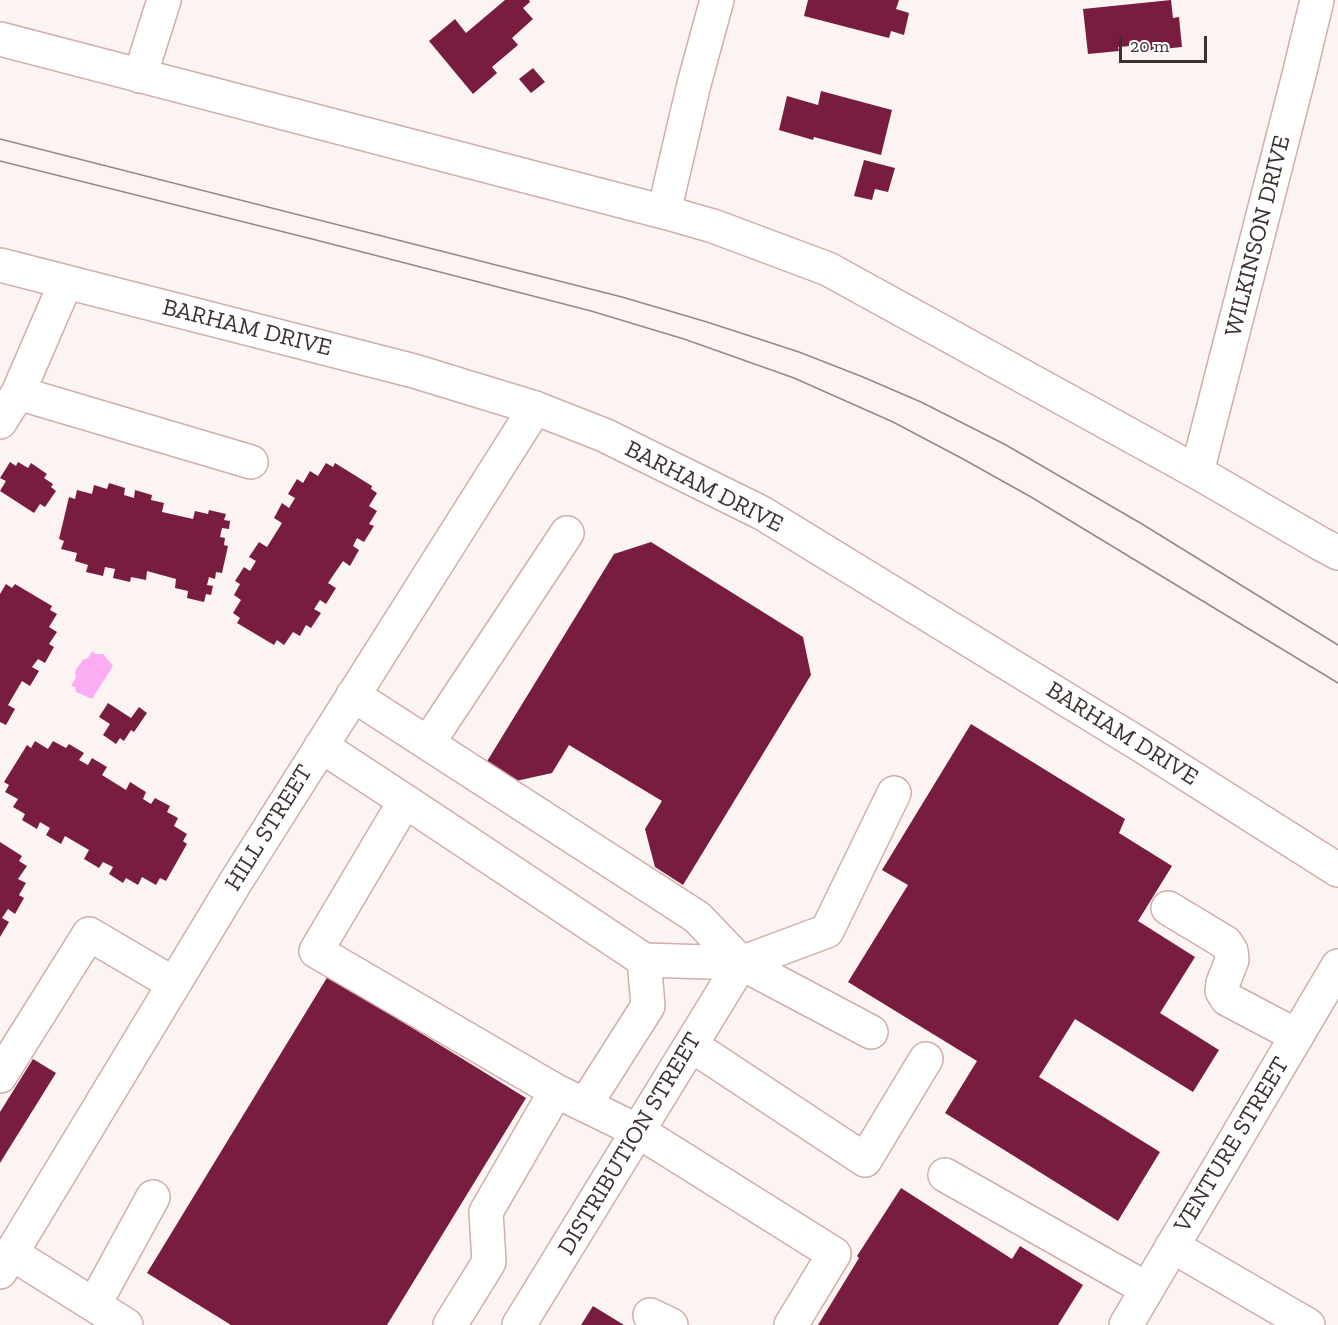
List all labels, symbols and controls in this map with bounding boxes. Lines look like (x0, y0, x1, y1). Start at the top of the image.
scale bar (1122, 24, 1210, 62)
text: 20 m (1130, 35, 1169, 57)
street label: WILKINSON DRIVE (1219, 133, 1297, 339)
street label: BARHAM DRIVE (159, 293, 335, 363)
street label: BARHAM DRIVE (620, 435, 788, 539)
street label: BARHAM DRIVE (1041, 676, 1203, 792)
street label: HILL STREET (219, 760, 319, 896)
street label: DISTRIBUTION STREET (552, 1028, 708, 1260)
street label: VENTURE STREET (1168, 1052, 1296, 1238)

